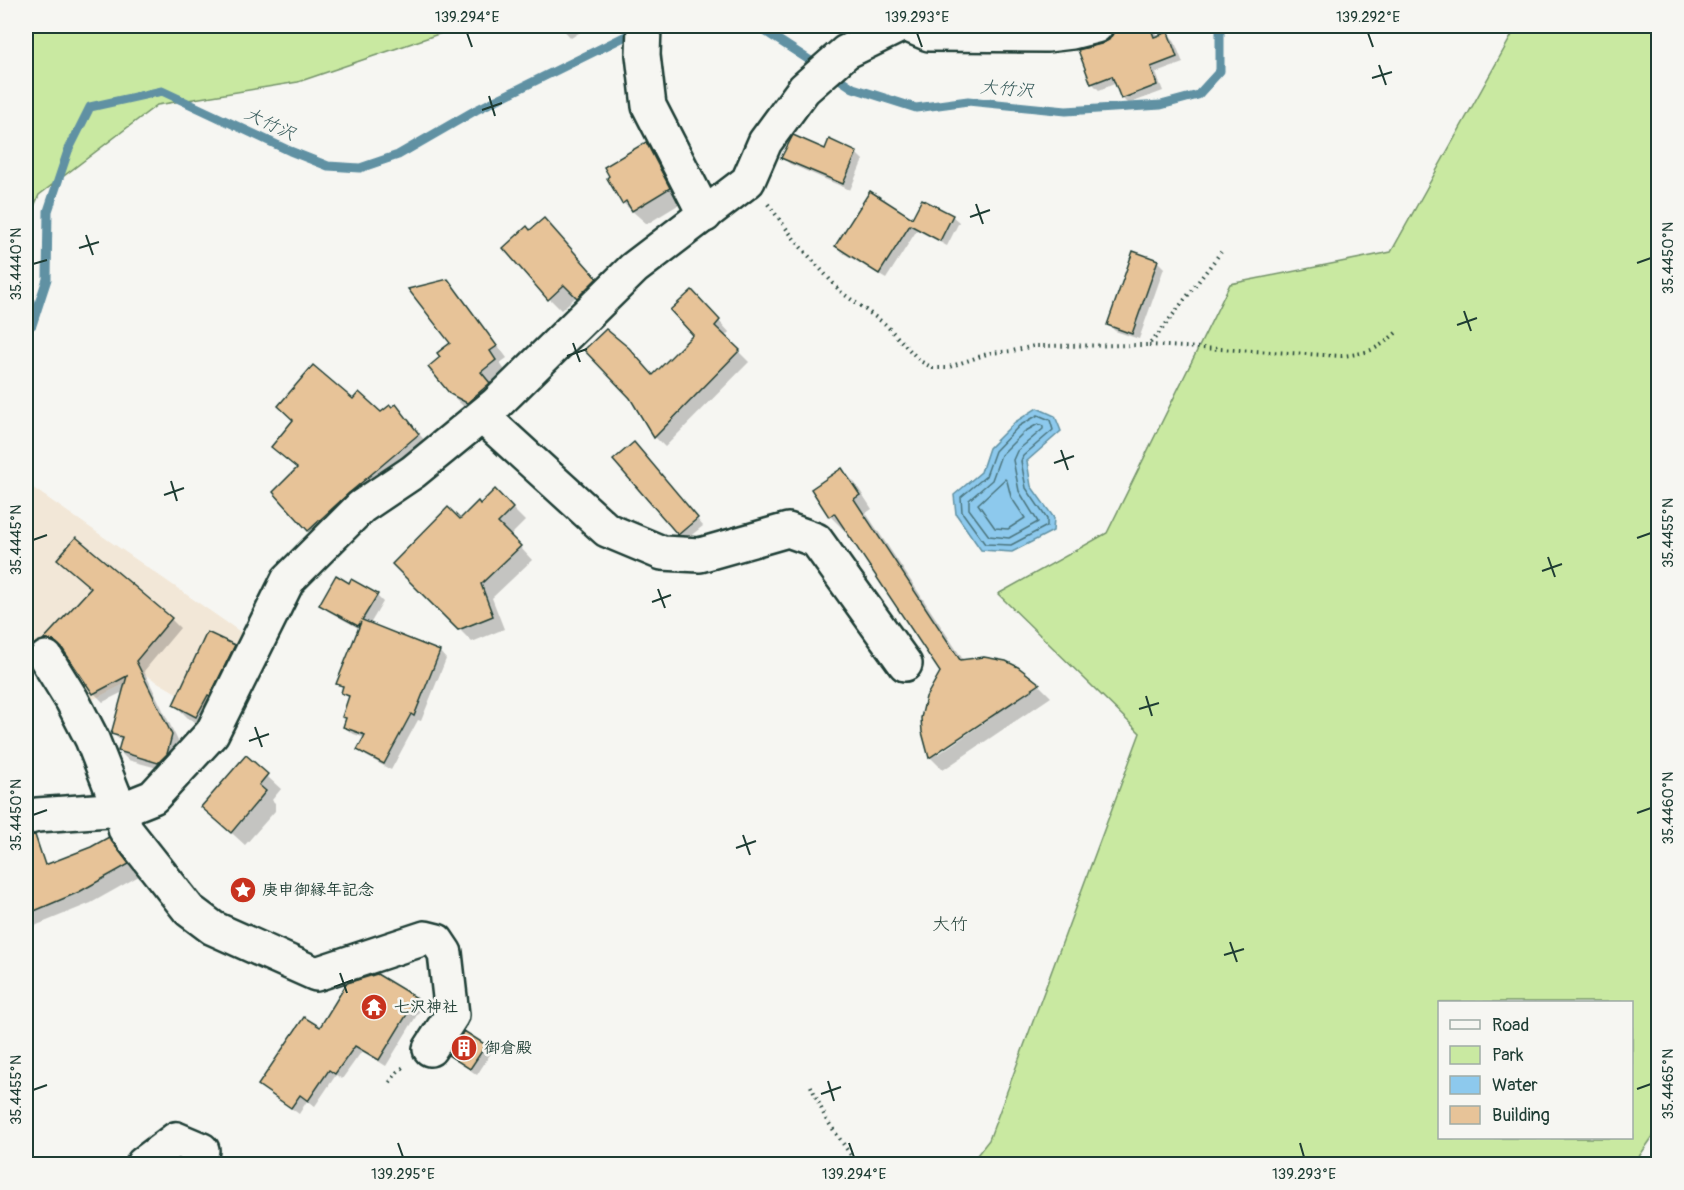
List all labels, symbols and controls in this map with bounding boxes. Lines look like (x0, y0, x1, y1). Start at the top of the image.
text: 139.294°E (435, 8, 499, 27)
text: 139.293°E (885, 8, 949, 27)
text: 139.292°E (1336, 8, 1400, 27)
water label: 大竹沢 (979, 75, 1036, 103)
water label: 大竹沢 (241, 102, 300, 146)
text: 35.4450°N (1659, 222, 1678, 294)
text: 35.4440°N (7, 228, 26, 300)
text: 35.4455°N (1659, 498, 1678, 568)
text: 35.4445°N (7, 505, 26, 575)
text: 35.4460°N (1659, 772, 1678, 844)
text: 35.4450°N (7, 779, 26, 851)
place icon: 庚申御縁年記念 (228, 875, 258, 905)
place label: 庚申御縁年記念 (262, 880, 374, 900)
district label: 大竹 (932, 913, 968, 936)
temple icon: 七沢神社 (359, 992, 389, 1022)
place label: 七沢神社 (394, 997, 458, 1017)
legend (1438, 1001, 1633, 1139)
text: Road (1492, 1014, 1529, 1037)
building icon: 御倉殿 (449, 1033, 479, 1063)
place label: 御倉殿 (484, 1038, 532, 1058)
text: Park (1492, 1044, 1524, 1067)
text: 35.4465°N (1659, 1049, 1678, 1119)
text: 35.4455°N (7, 1055, 26, 1125)
text: Water (1492, 1074, 1538, 1097)
text: Building (1492, 1104, 1550, 1127)
text: 139.295°E (371, 1165, 435, 1184)
text: 139.294°E (822, 1165, 886, 1184)
text: 139.293°E (1272, 1165, 1336, 1184)

